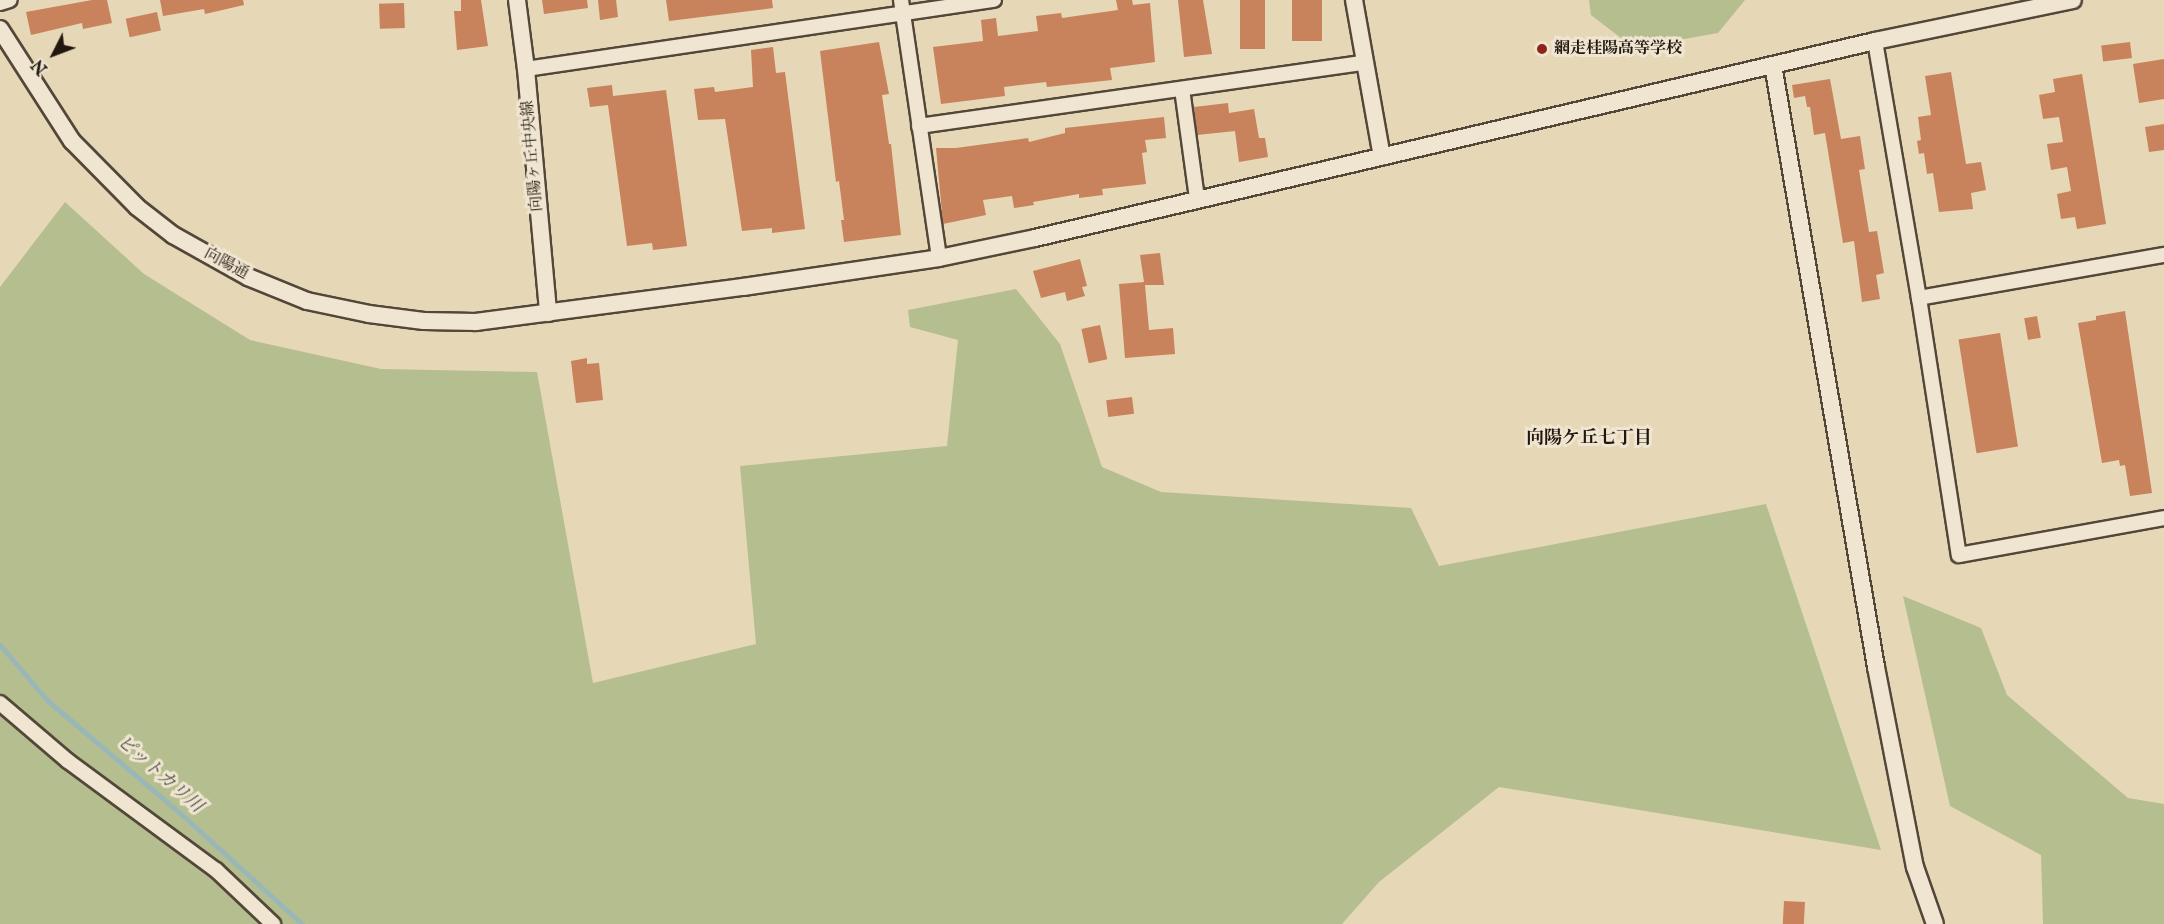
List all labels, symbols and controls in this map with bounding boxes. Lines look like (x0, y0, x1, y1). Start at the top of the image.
north arrow (24, 24, 84, 84)
place label: 網走桂陽高等学校 (1554, 39, 1682, 59)
marker: 網走桂陽高等学校 (1535, 42, 1549, 56)
text: N (29, 54, 53, 78)
street label: 向陽ヶ丘中央線 (519, 99, 547, 213)
street label: 向陽通 (200, 244, 252, 284)
district label: 向陽ケ丘七丁目 (1526, 428, 1652, 450)
water label: ピットカリ川 (111, 731, 207, 819)

